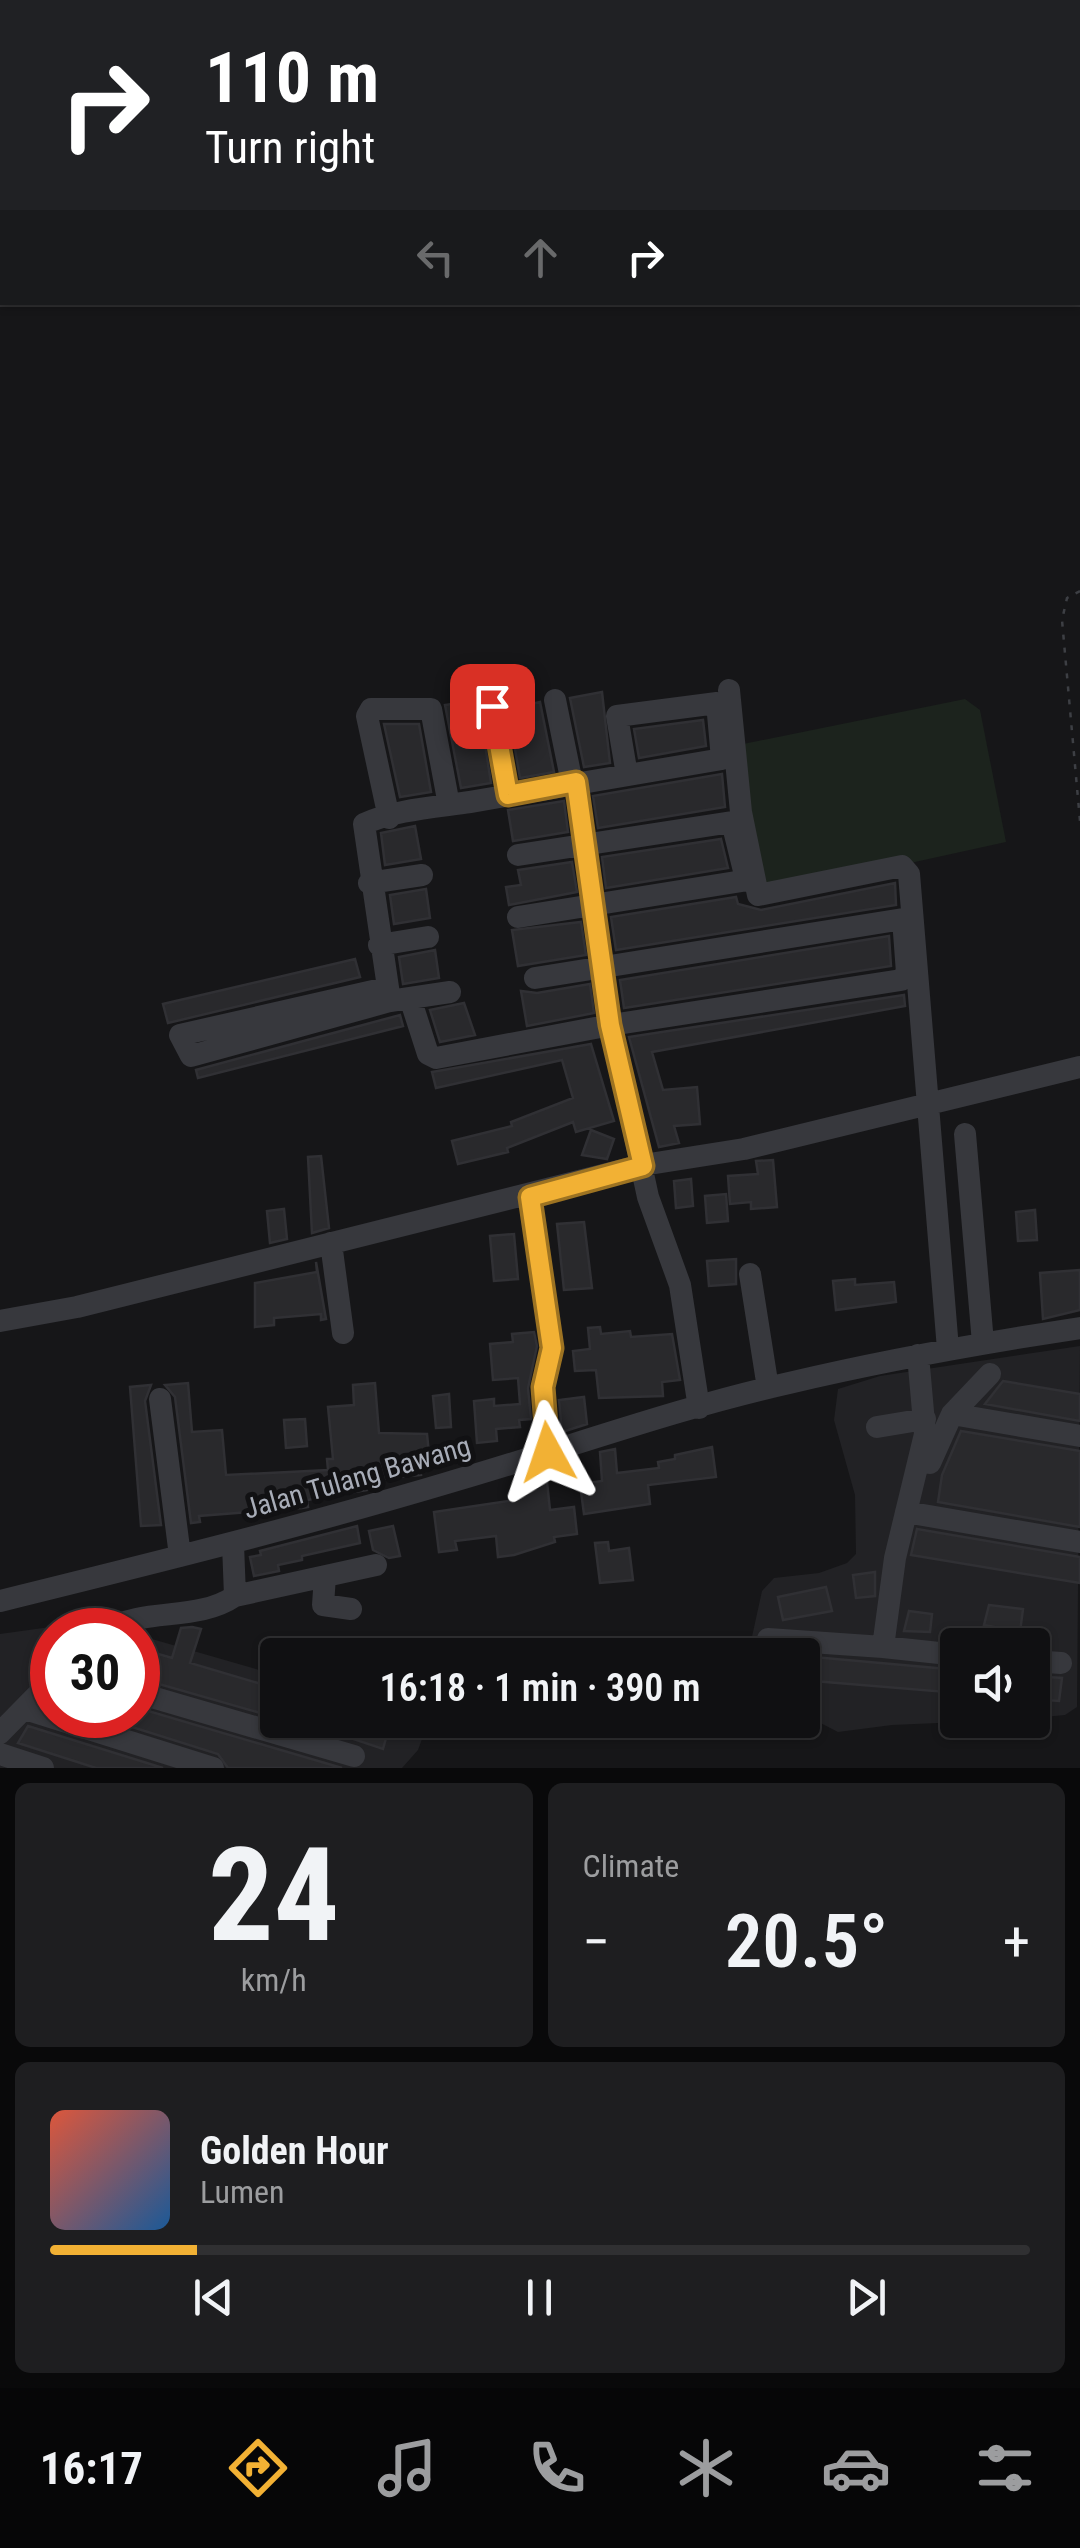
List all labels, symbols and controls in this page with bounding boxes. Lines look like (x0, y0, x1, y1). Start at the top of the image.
text: 110 m (205, 37, 379, 119)
icon: right (40, 40, 170, 170)
text: Turn right (205, 121, 375, 174)
icon: left (408, 230, 463, 285)
icon: ahead (513, 230, 568, 285)
icon: right (618, 230, 673, 285)
pin (450, 664, 535, 749)
icon: arrive (465, 679, 520, 734)
position arrow (496, 1400, 600, 1504)
street label: Jalan Tulang Bawang (240, 1429, 474, 1526)
speed limit sign: 30 (30, 1608, 160, 1738)
map controls (940, 1628, 1050, 1738)
button: sound (940, 1628, 1050, 1738)
text: 16:18 · 1 min · 390 m (380, 1666, 700, 1710)
text: 24 (208, 1819, 339, 1972)
text: Climate (583, 1847, 679, 1885)
text: 20.5° (725, 1897, 888, 1985)
text: − (583, 1910, 610, 1974)
text: + (1003, 1910, 1030, 1974)
text: km/h (241, 1961, 307, 1999)
text: Golden Hour (200, 2129, 389, 2173)
text: Lumen (200, 2173, 285, 2211)
icon: previous (186, 2270, 241, 2325)
icon: pause (512, 2270, 567, 2325)
icon: next (839, 2270, 894, 2325)
icon: directions (223, 2433, 293, 2503)
icon: music (372, 2433, 442, 2503)
icon: phone (522, 2433, 592, 2503)
icon: climate (671, 2433, 741, 2503)
icon: car (821, 2433, 891, 2503)
icon: filters (970, 2433, 1040, 2503)
text: 16:17 (40, 2442, 143, 2495)

